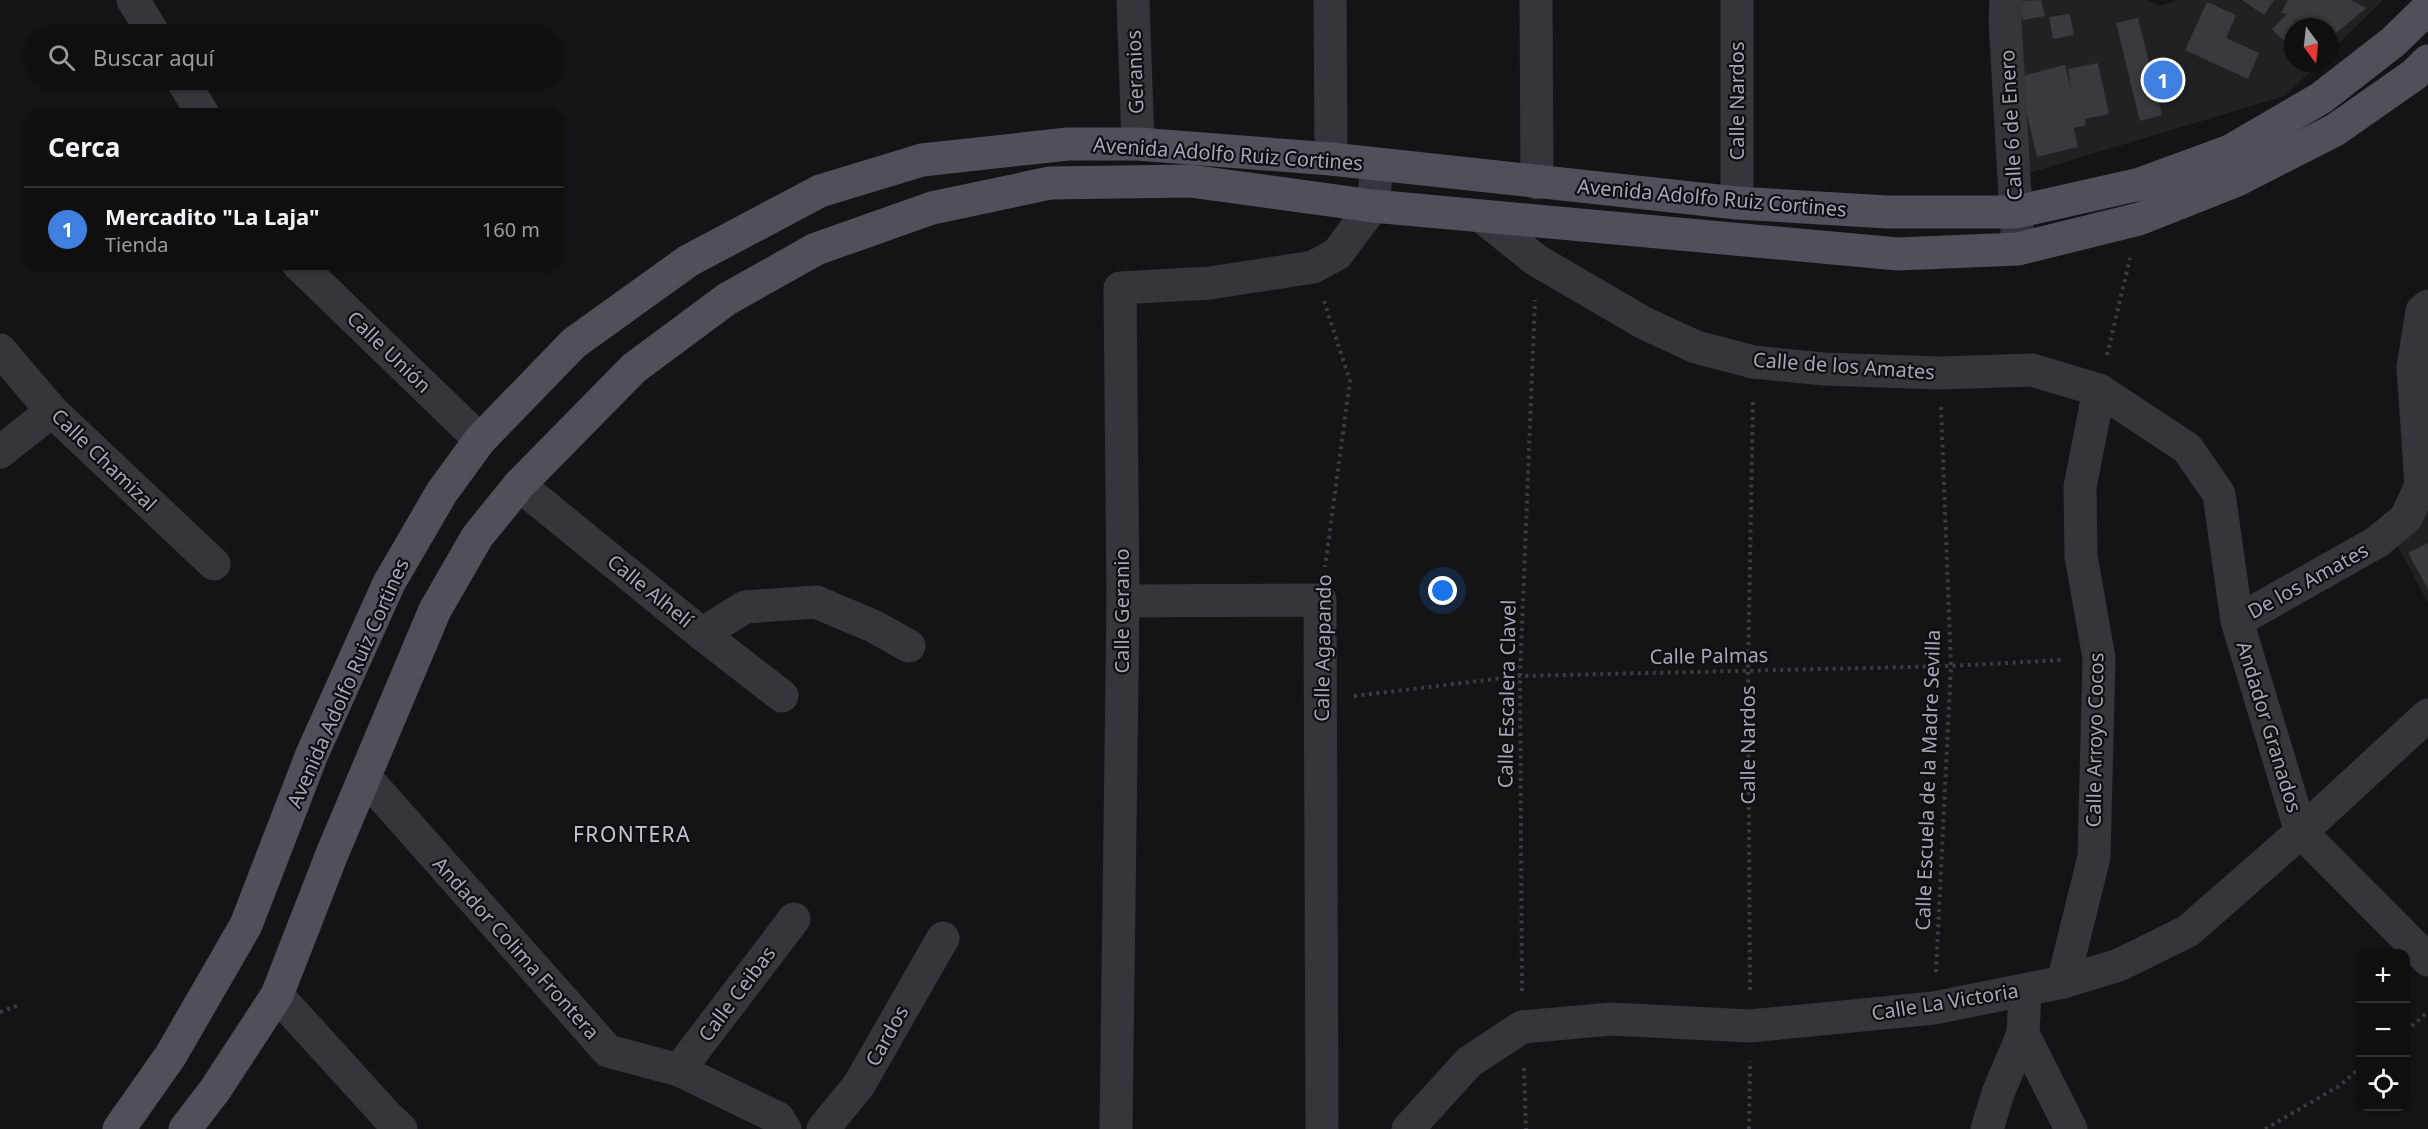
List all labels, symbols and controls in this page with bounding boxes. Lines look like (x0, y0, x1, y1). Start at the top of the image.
north arrow (2284, 18, 2338, 72)
search box (24, 24, 564, 90)
street label: Geranios (1120, 30, 1149, 115)
icon: search (45, 41, 78, 74)
text: Buscar aquí (93, 42, 214, 72)
street label: Calle Nardos (1723, 42, 1750, 160)
street label: Calle 6 de Enero (1993, 49, 2028, 201)
pin: 1 (2144, 58, 2182, 103)
text: Cerca (48, 129, 120, 165)
street label: Avenida Adolfo Ruiz Cortines (1092, 131, 1364, 176)
street label: Avenida Adolfo Ruiz Cortines (1576, 172, 1848, 223)
text: Mercadito "La Laja" (105, 201, 320, 231)
text: 1 (62, 216, 73, 243)
text: 160 m (482, 216, 540, 243)
text: Tienda (105, 231, 168, 258)
street label: Calle Unión (341, 305, 437, 399)
street label: Calle de los Amates (1752, 346, 1936, 385)
street label: Calle Chamizal (46, 403, 163, 517)
street label: De los Amates (2243, 536, 2373, 625)
street label: Calle Alhelí (602, 548, 699, 634)
street label: Calle Geranio (1108, 548, 1135, 674)
street label: Avenida Adolfo Ruiz Cortines (280, 554, 415, 812)
street label: Calle Agapando (1308, 574, 1337, 722)
your location (1428, 576, 1457, 605)
street label: Calle Escalera Clavel (1491, 600, 1522, 788)
street label: Calle Escuela de la Madre Sevilla (1909, 629, 1946, 931)
street label: Andador Granados (2231, 638, 2308, 816)
street label: Calle Palmas (1649, 641, 1769, 670)
street label: Calle Arroyo Cocos (2079, 652, 2110, 828)
street label: Calle Nardos (1734, 686, 1761, 804)
district label: FRONTERA (573, 820, 691, 848)
street label: Andador Colima Frontera (427, 851, 606, 1045)
street label: Calle Ceibas (692, 941, 781, 1047)
map controls (2356, 949, 2410, 1111)
button: + (2356, 949, 2410, 1003)
street label: Calle La Victoria (1870, 977, 2020, 1026)
street label: Cardos (859, 1000, 914, 1071)
button: − (2356, 1003, 2410, 1057)
button: locate (2356, 1057, 2410, 1111)

